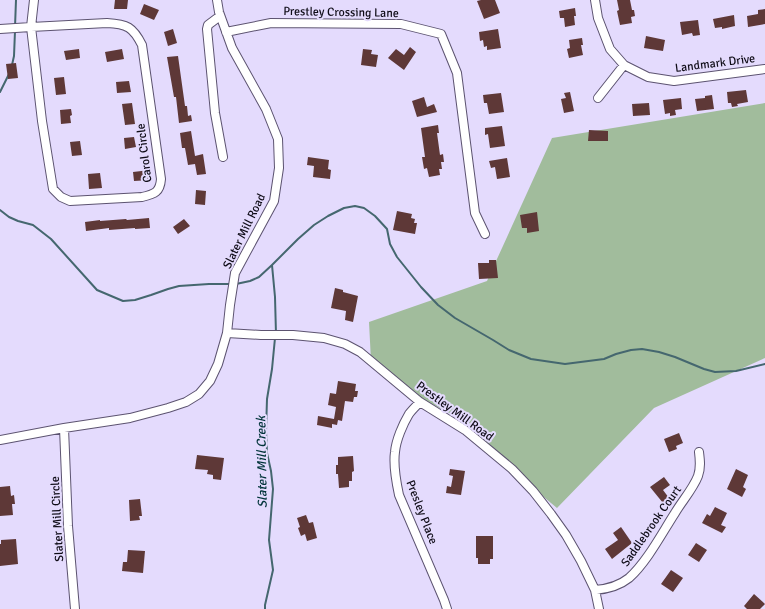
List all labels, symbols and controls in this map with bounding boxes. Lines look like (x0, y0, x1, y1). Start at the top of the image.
street label: Prestley Crossing Lane (283, 4, 399, 21)
street label: Landmark Drive (674, 51, 756, 76)
street label: Carol Circle (133, 122, 156, 183)
street label: Slater Mill Road (220, 191, 269, 271)
street label: Prestley Mill Road (413, 378, 496, 444)
water label: Slater Mill Creek (253, 414, 271, 508)
street label: Slater Mill Circle (48, 476, 67, 562)
street label: Presley Place (402, 478, 441, 546)
street label: Saddlebrook Court (618, 483, 685, 570)

